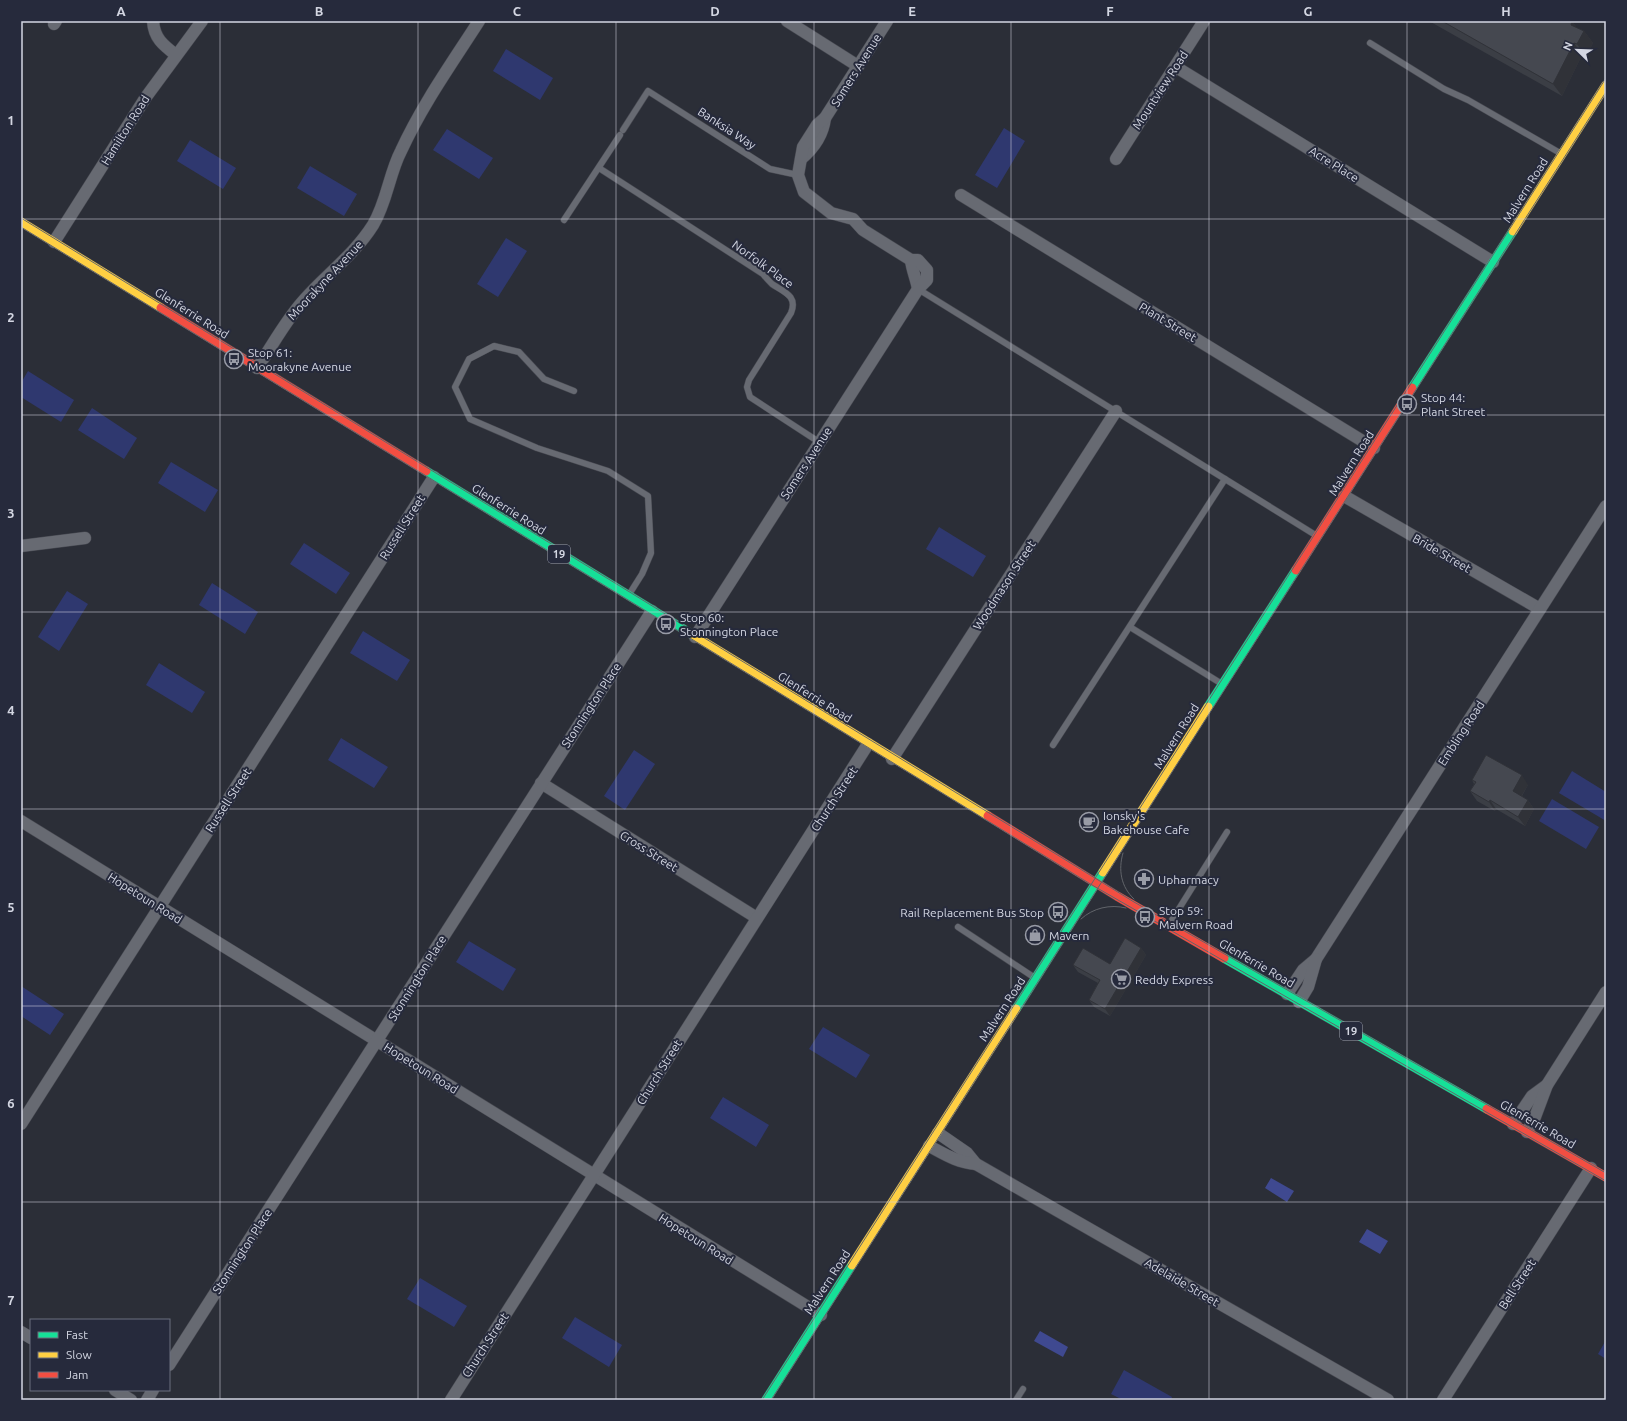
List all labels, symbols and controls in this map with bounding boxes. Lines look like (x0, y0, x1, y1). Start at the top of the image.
text: A (116, 4, 126, 18)
text: B (315, 4, 324, 18)
text: C (513, 4, 522, 18)
text: D (710, 4, 720, 18)
text: E (908, 4, 916, 18)
text: F (1106, 4, 1114, 18)
text: G (1304, 4, 1313, 18)
text: H (1501, 4, 1511, 18)
north arrow (1557, 30, 1597, 70)
street label: Somers Avenue (828, 31, 884, 109)
text: N (1561, 40, 1575, 52)
street label: Mountview Road (1130, 48, 1190, 132)
street label: Hamilton Road (98, 93, 152, 167)
street label: Banksia Way (696, 104, 759, 152)
text: 1 (7, 113, 15, 127)
street label: Acre Place (1307, 144, 1361, 184)
street label: Malvern Road (1500, 155, 1550, 225)
street label: Norfolk Place (730, 237, 796, 291)
street label: Moorakyne Avenue (285, 238, 365, 322)
street label: Glenferrie Road (153, 285, 231, 341)
street label: Plant Street (1137, 300, 1199, 344)
text: 2 (7, 310, 15, 324)
place label: Stop 61: Moorakyne Avenue (248, 346, 352, 373)
bus stop icon: Stop 61: Moorakyne Avenue (223, 348, 245, 370)
place label: Stop 44: Plant Street (1421, 391, 1486, 418)
bus stop icon: Stop 44: Plant Street (1396, 393, 1418, 415)
street label: Somers Avenue (778, 425, 834, 501)
street label: Malvern Road (1326, 428, 1376, 498)
street label: Glenferrie Road (470, 481, 548, 537)
street label: Russell Street (377, 492, 427, 562)
text: 3 (7, 506, 15, 520)
street label: Bride Street (1411, 531, 1474, 575)
street label: Woodmason Street (970, 538, 1038, 632)
road number: 19 (548, 545, 570, 563)
place label: Stop 60: Stonnington Place (680, 611, 778, 638)
bus stop icon: Stop 60: Stonnington Place (655, 613, 677, 635)
street label: Stonnington Place (559, 660, 623, 750)
street label: Glenferrie Road (776, 669, 854, 725)
street label: Embling Road (1435, 698, 1487, 768)
street label: Malvern Road (1151, 701, 1201, 771)
text: 4 (7, 703, 15, 717)
street label: Church Street (808, 764, 860, 834)
street label: Russell Street (202, 765, 254, 835)
place label: Ionsky's Bakehouse Cafe (1103, 809, 1189, 836)
cafe icon: Ionsky's Bakehouse Cafe (1078, 811, 1100, 833)
street label: Cross Street (618, 828, 680, 874)
pharmacy icon: Upharmacy (1133, 868, 1155, 890)
street label: Hopetoun Road (106, 870, 184, 926)
place label: Upharmacy (1158, 873, 1219, 886)
text: 5 (7, 900, 15, 914)
bus stop icon: Rail Replacement Bus Stop (1047, 901, 1069, 923)
place label: Stop 59: Malvern Road (1159, 904, 1233, 931)
place label: Rail Replacement Bus Stop (900, 906, 1044, 919)
bus stop icon: Stop 59: Malvern Road (1134, 906, 1156, 928)
shop icon: Mavern (1024, 924, 1046, 946)
place label: Mavern (1049, 929, 1089, 942)
street label: Stonnington Place (385, 933, 449, 1023)
street label: Glenferrie Road (1217, 936, 1297, 990)
supermarket icon: Reddy Express (1110, 968, 1132, 990)
place label: Reddy Express (1135, 973, 1213, 986)
street label: Malvern Road (976, 974, 1028, 1044)
road number: 19 (1340, 1022, 1362, 1040)
street label: Church Street (634, 1037, 684, 1107)
street label: Hopetoun Road (382, 1040, 460, 1096)
text: 6 (7, 1096, 15, 1110)
street label: Glenferrie Road (1498, 1097, 1578, 1151)
street label: Stonnington Place (210, 1206, 274, 1296)
street label: Hopetoun Road (657, 1211, 735, 1267)
street label: Malvern Road (801, 1247, 853, 1317)
street label: Adelaide Street (1143, 1255, 1222, 1309)
street label: Bell Street (1496, 1256, 1538, 1311)
text: 7 (7, 1293, 15, 1307)
street label: Church Street (459, 1310, 511, 1380)
legend (30, 1319, 170, 1391)
text: Fast (66, 1328, 88, 1341)
text: Slow (66, 1348, 92, 1361)
text: Jam (66, 1368, 88, 1381)

